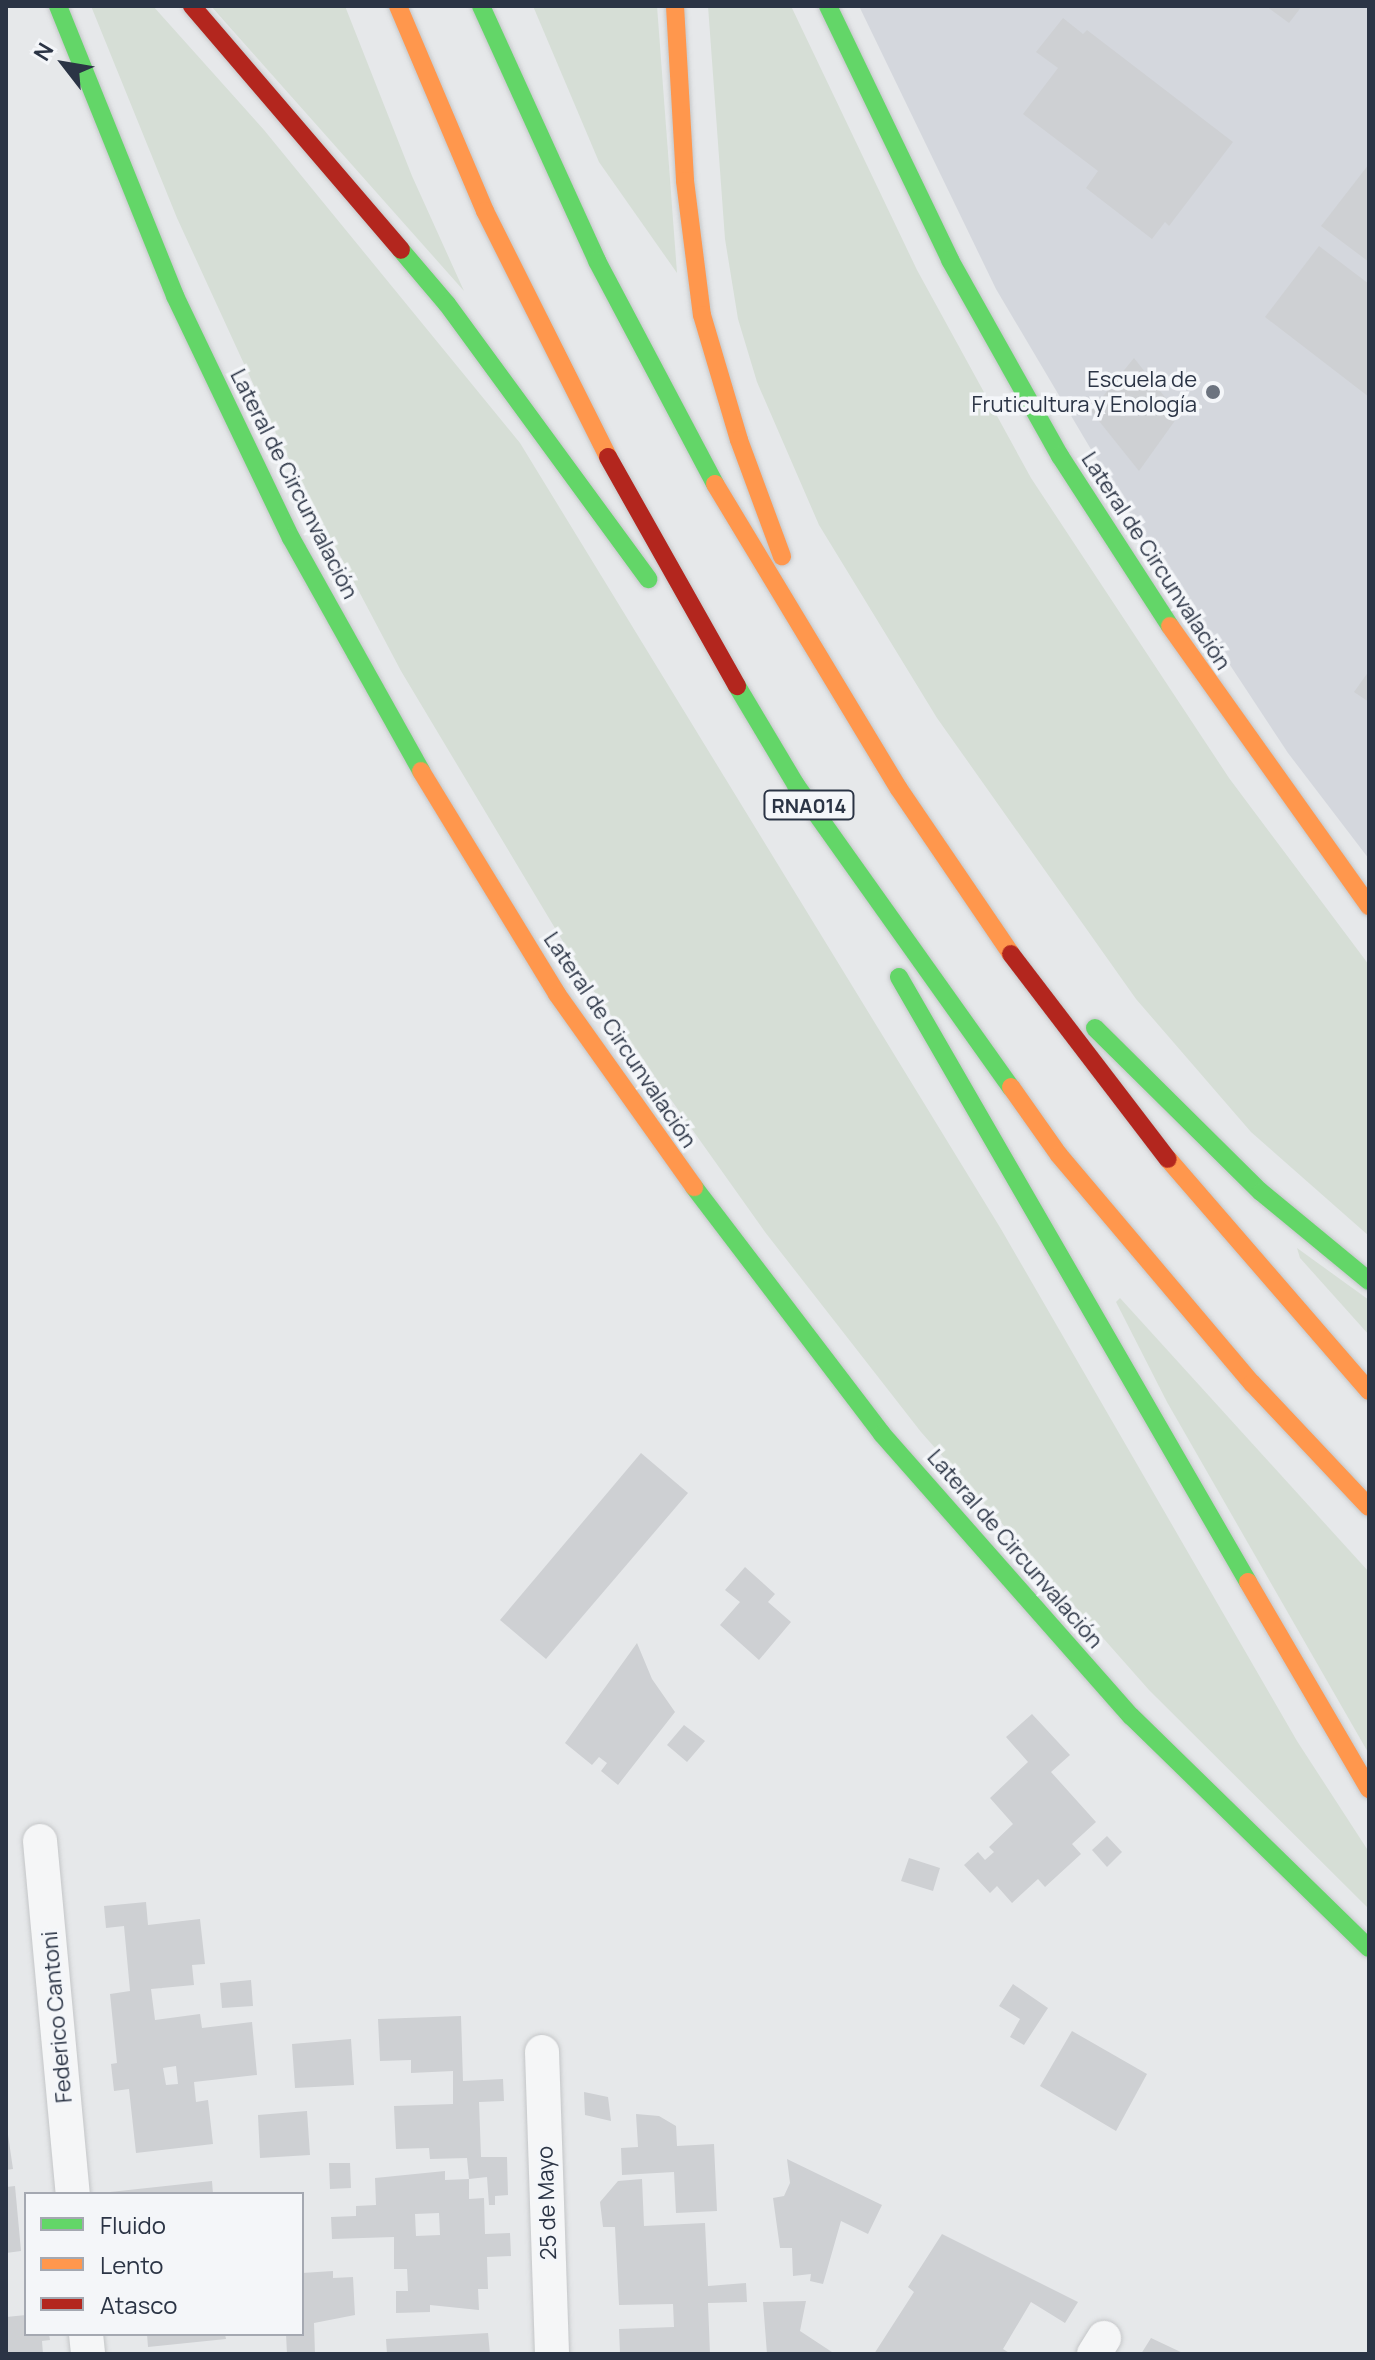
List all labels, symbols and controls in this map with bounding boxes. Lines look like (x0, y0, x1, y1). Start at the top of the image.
north arrow (24, 24, 104, 104)
text: N (26, 37, 60, 66)
street label: Lateral de Circunvalación (225, 365, 363, 603)
place label: Escuela de Fruticultura y Enología (972, 366, 1197, 418)
marker: Escuela de Fruticultura y Enología (1204, 383, 1222, 401)
street label: Lateral de Circunvalación (1076, 447, 1236, 675)
road number: RNA014 (763, 789, 855, 821)
street label: Lateral de Circunvalación (538, 927, 702, 1153)
street label: Lateral de Circunvalación (922, 1444, 1108, 1654)
street label: Federico Cantoni (36, 1930, 78, 2104)
street label: 25 de Mayo (532, 2145, 562, 2261)
legend (24, 2192, 304, 2336)
text: Fluido (100, 2208, 166, 2241)
text: Lento (100, 2248, 164, 2281)
text: Atasco (100, 2288, 177, 2321)

